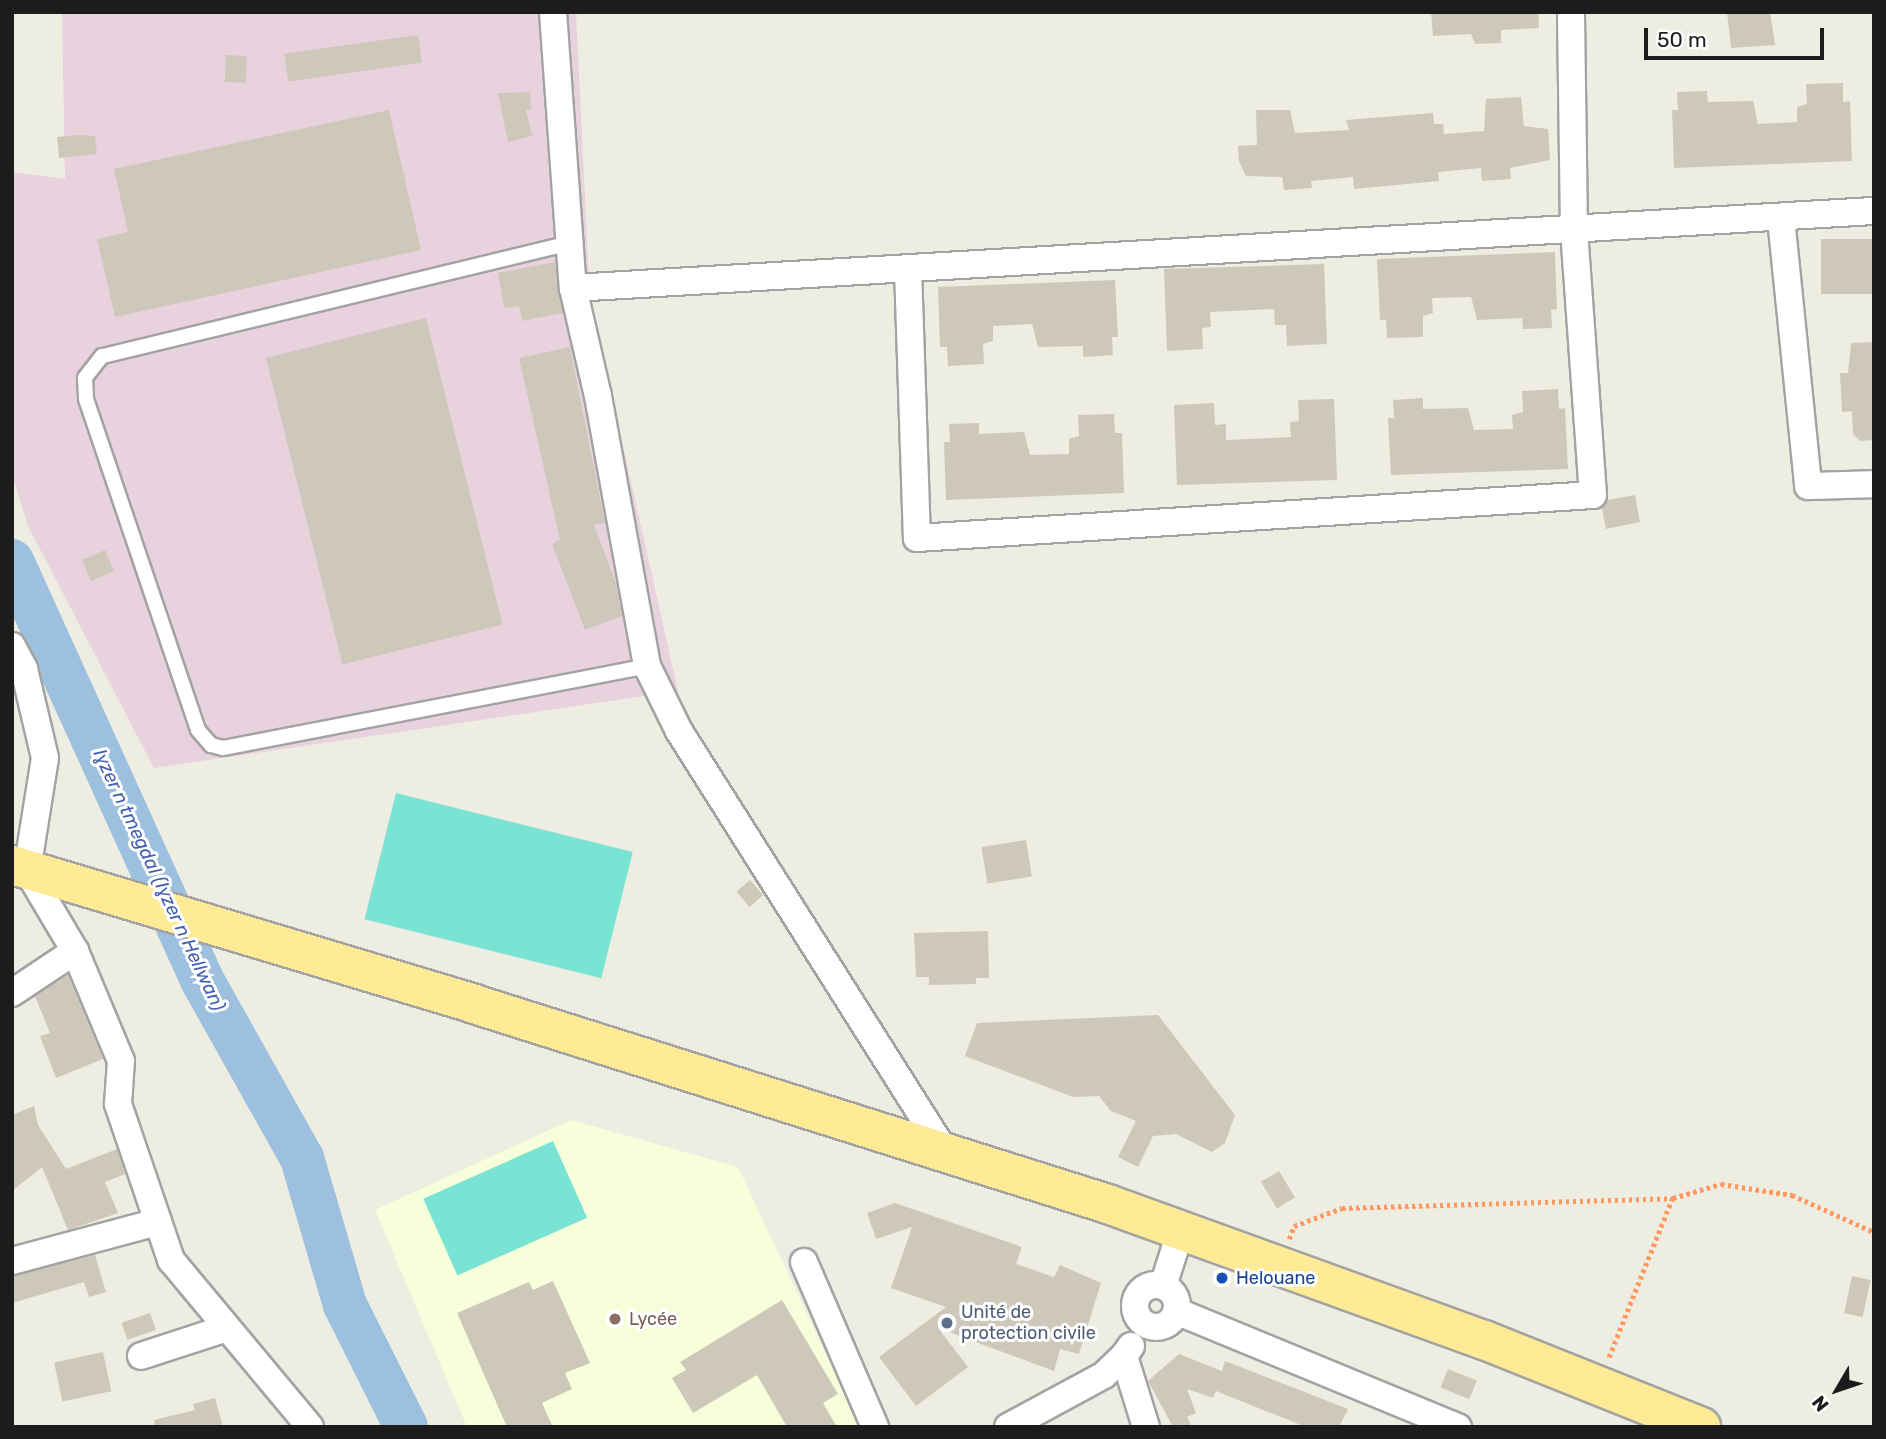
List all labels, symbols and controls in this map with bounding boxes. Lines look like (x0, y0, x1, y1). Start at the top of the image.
scale bar (1648, 14, 1828, 58)
text: 50 m (1657, 27, 1707, 52)
water label: Iɣzer n tmegdal (Iɣzer n Hellwan) (88, 745, 230, 1015)
place label: Helouane (1236, 1267, 1315, 1289)
marker: Helouane (1214, 1270, 1230, 1286)
place label: Unité de protection civile (961, 1302, 1096, 1344)
place label: Lycée (629, 1308, 677, 1330)
marker: Lycée (607, 1311, 623, 1327)
marker: Unité de protection civile (939, 1315, 955, 1331)
north arrow (1802, 1355, 1872, 1425)
text: N (1807, 1391, 1834, 1416)

